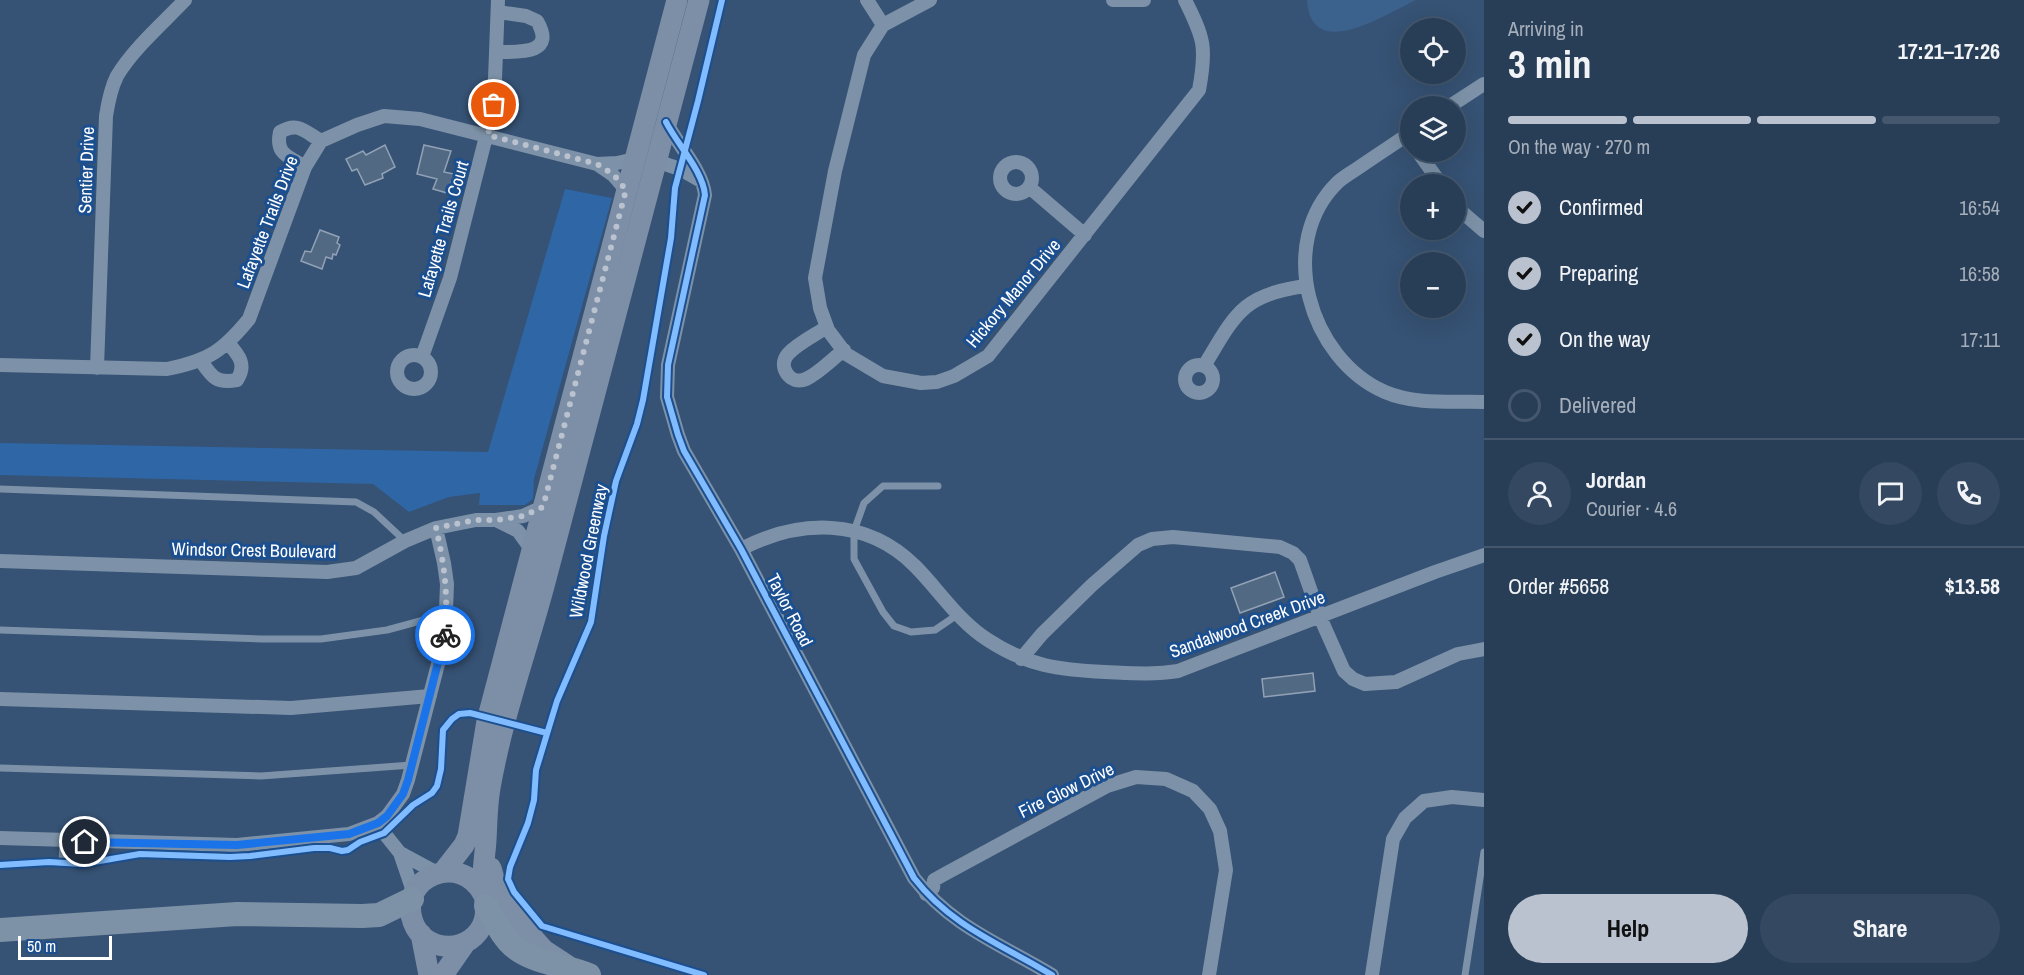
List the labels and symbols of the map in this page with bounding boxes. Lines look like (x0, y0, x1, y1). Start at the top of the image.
pin (468, 79, 519, 130)
street label: Sentier Drive (72, 126, 100, 214)
street label: Lafayette Trails Drive (230, 152, 304, 292)
street label: Lafayette Trails Court (412, 158, 474, 300)
street label: Hickory Manor Drive (960, 233, 1066, 353)
street label: Wildwood Greenway (563, 481, 613, 620)
street label: Windsor Crest Boulevard (171, 536, 337, 564)
street label: Taylor Road (761, 569, 819, 651)
street label: Sandalwood Creek Drive (1166, 584, 1328, 664)
courier (415, 605, 475, 665)
street label: Fire Glow Drive (1014, 756, 1118, 824)
pin (59, 816, 110, 867)
scale bar (18, 933, 112, 960)

